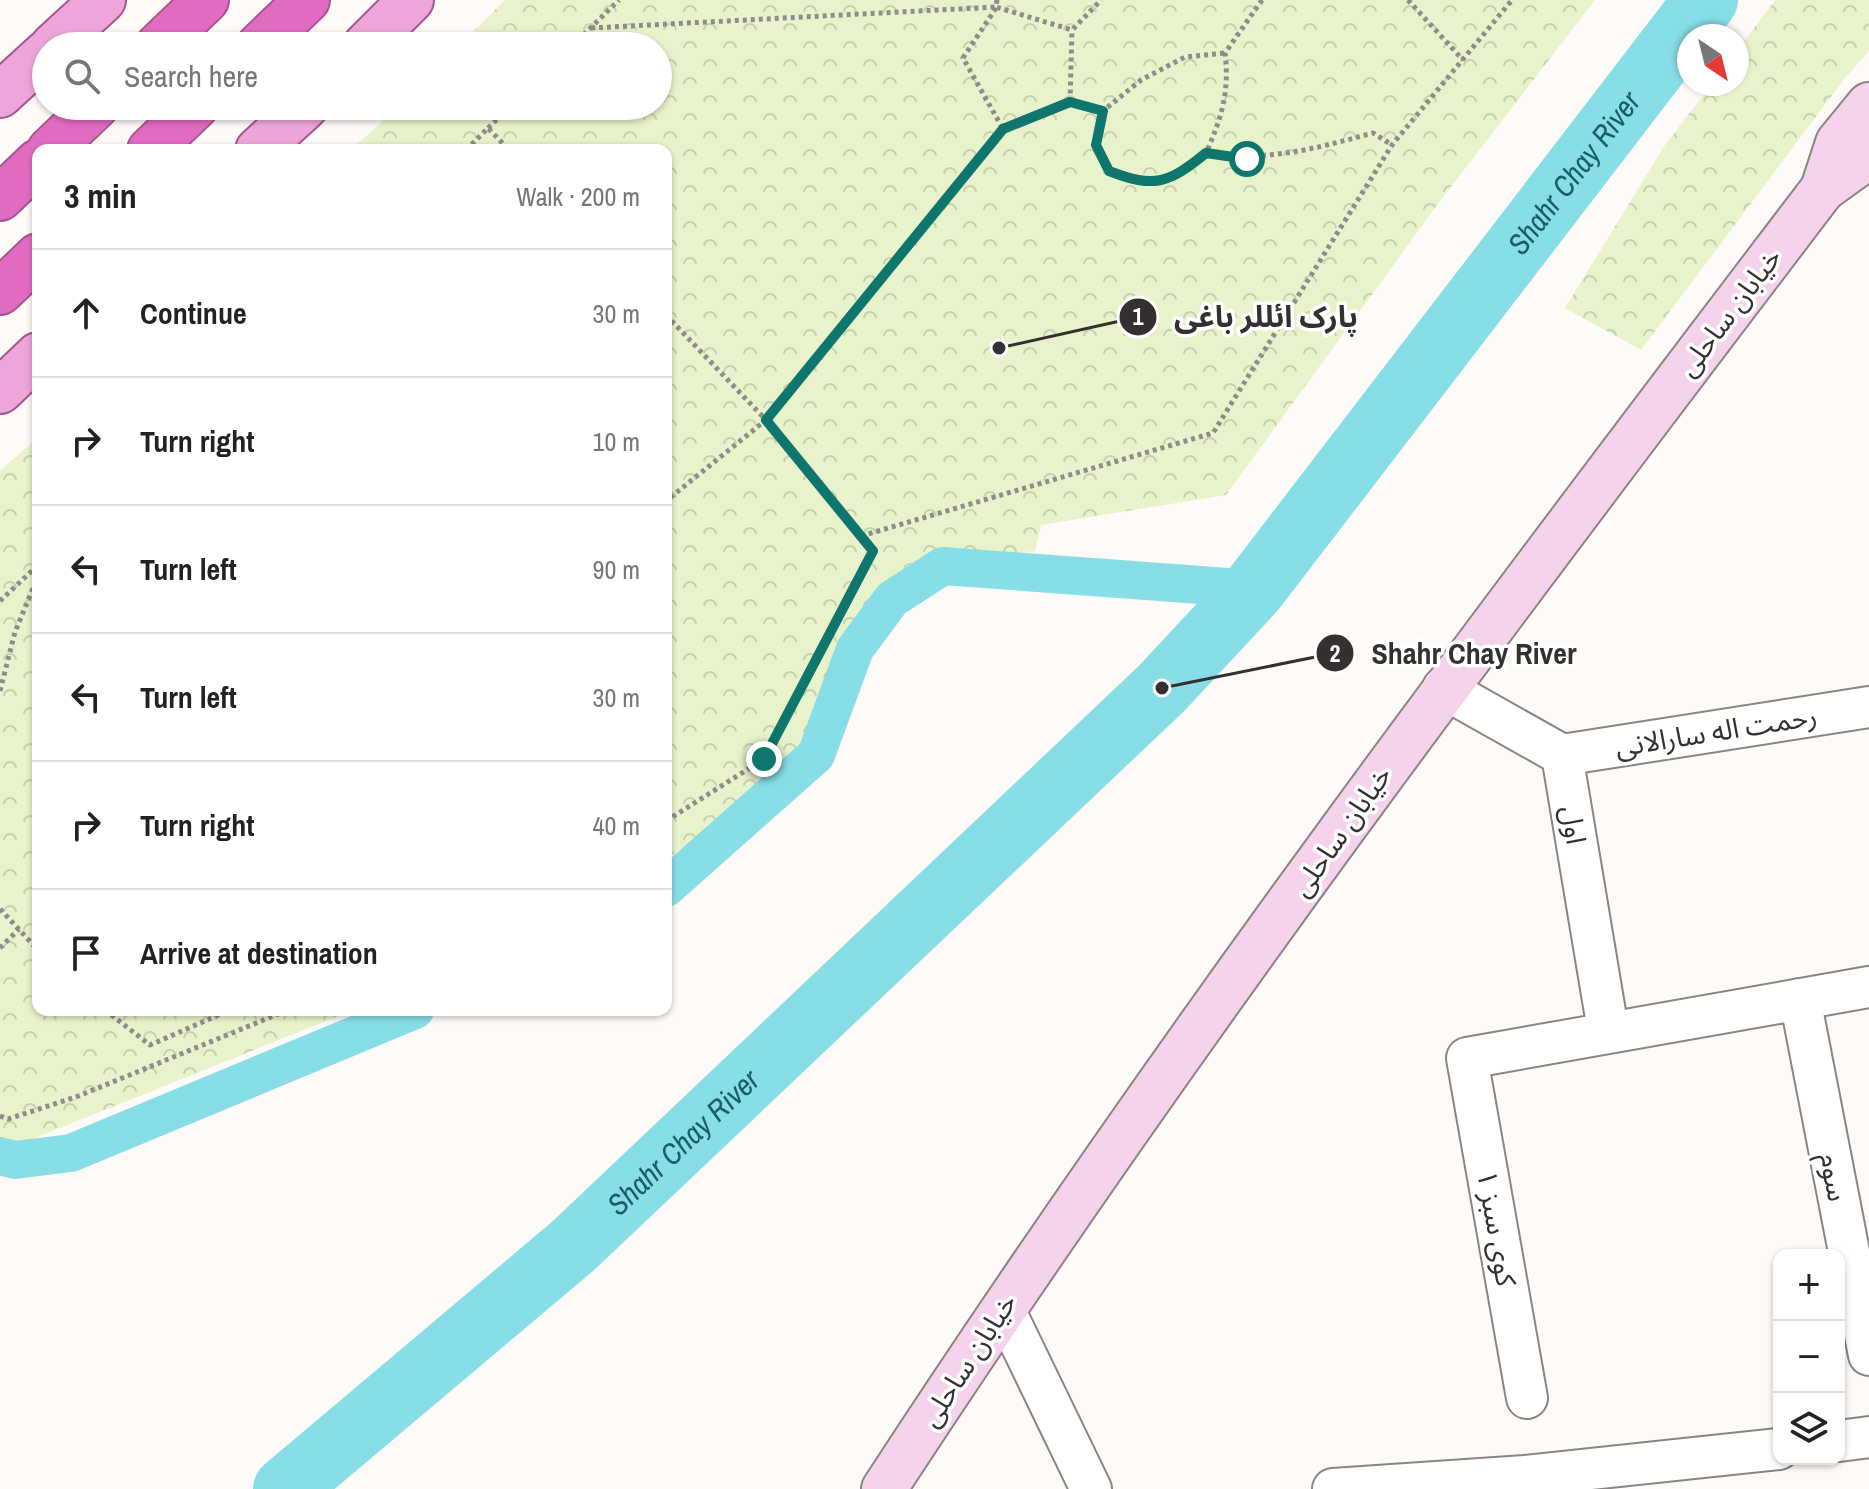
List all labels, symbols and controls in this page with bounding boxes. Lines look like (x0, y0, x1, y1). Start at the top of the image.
north arrow (1677, 24, 1749, 96)
search box (32, 32, 672, 120)
icon: search (60, 54, 104, 98)
text: Search here (124, 56, 258, 96)
water label: Shahr Chay River (1498, 82, 1649, 263)
route start (1229, 141, 1265, 177)
text: 3 min (64, 173, 137, 219)
text: Walk · 200 m (516, 179, 640, 214)
street label: خیابان ساحلی (1668, 240, 1790, 384)
callout: پارک ائللر باغی (1118, 290, 1374, 344)
icon: ahead (64, 291, 108, 335)
text: Continue (140, 293, 247, 333)
text: 30 m (593, 296, 640, 331)
text: پارک ائللر باغی (1174, 296, 1358, 337)
text: 1 (1133, 300, 1144, 332)
icon: right (64, 419, 108, 463)
text: Turn right (140, 421, 254, 461)
text: 10 m (593, 424, 640, 459)
icon: left (64, 547, 108, 591)
text: Turn left (140, 549, 237, 589)
text: 90 m (593, 552, 640, 587)
callout: Shahr Chay River (1315, 626, 1592, 680)
text: Shahr Chay River (1371, 633, 1577, 673)
text: 2 (1330, 637, 1341, 669)
icon: left (64, 675, 108, 719)
text: Turn left (140, 677, 237, 717)
text: 30 m (593, 680, 640, 715)
street label: رحمت اله سارالانی (1613, 696, 1819, 766)
route end (746, 741, 782, 777)
street label: خیابان ساحلی (1282, 758, 1400, 904)
icon: right (64, 803, 108, 847)
street label: اول (1552, 803, 1596, 847)
text: Turn right (140, 805, 254, 845)
text: 40 m (593, 808, 640, 843)
icon: arrive (64, 931, 108, 975)
text: Arrive at destination (140, 933, 378, 973)
water label: Shahr Chay River (598, 1060, 768, 1224)
street label: سوم (1809, 1149, 1857, 1205)
street label: کوی سبز ۱ (1468, 1167, 1526, 1290)
map controls (1773, 1249, 1845, 1465)
button: + (1773, 1249, 1845, 1321)
street label: خیابان ساحلی (911, 1286, 1025, 1434)
button: − (1773, 1321, 1845, 1393)
button: layers (1773, 1393, 1845, 1465)

